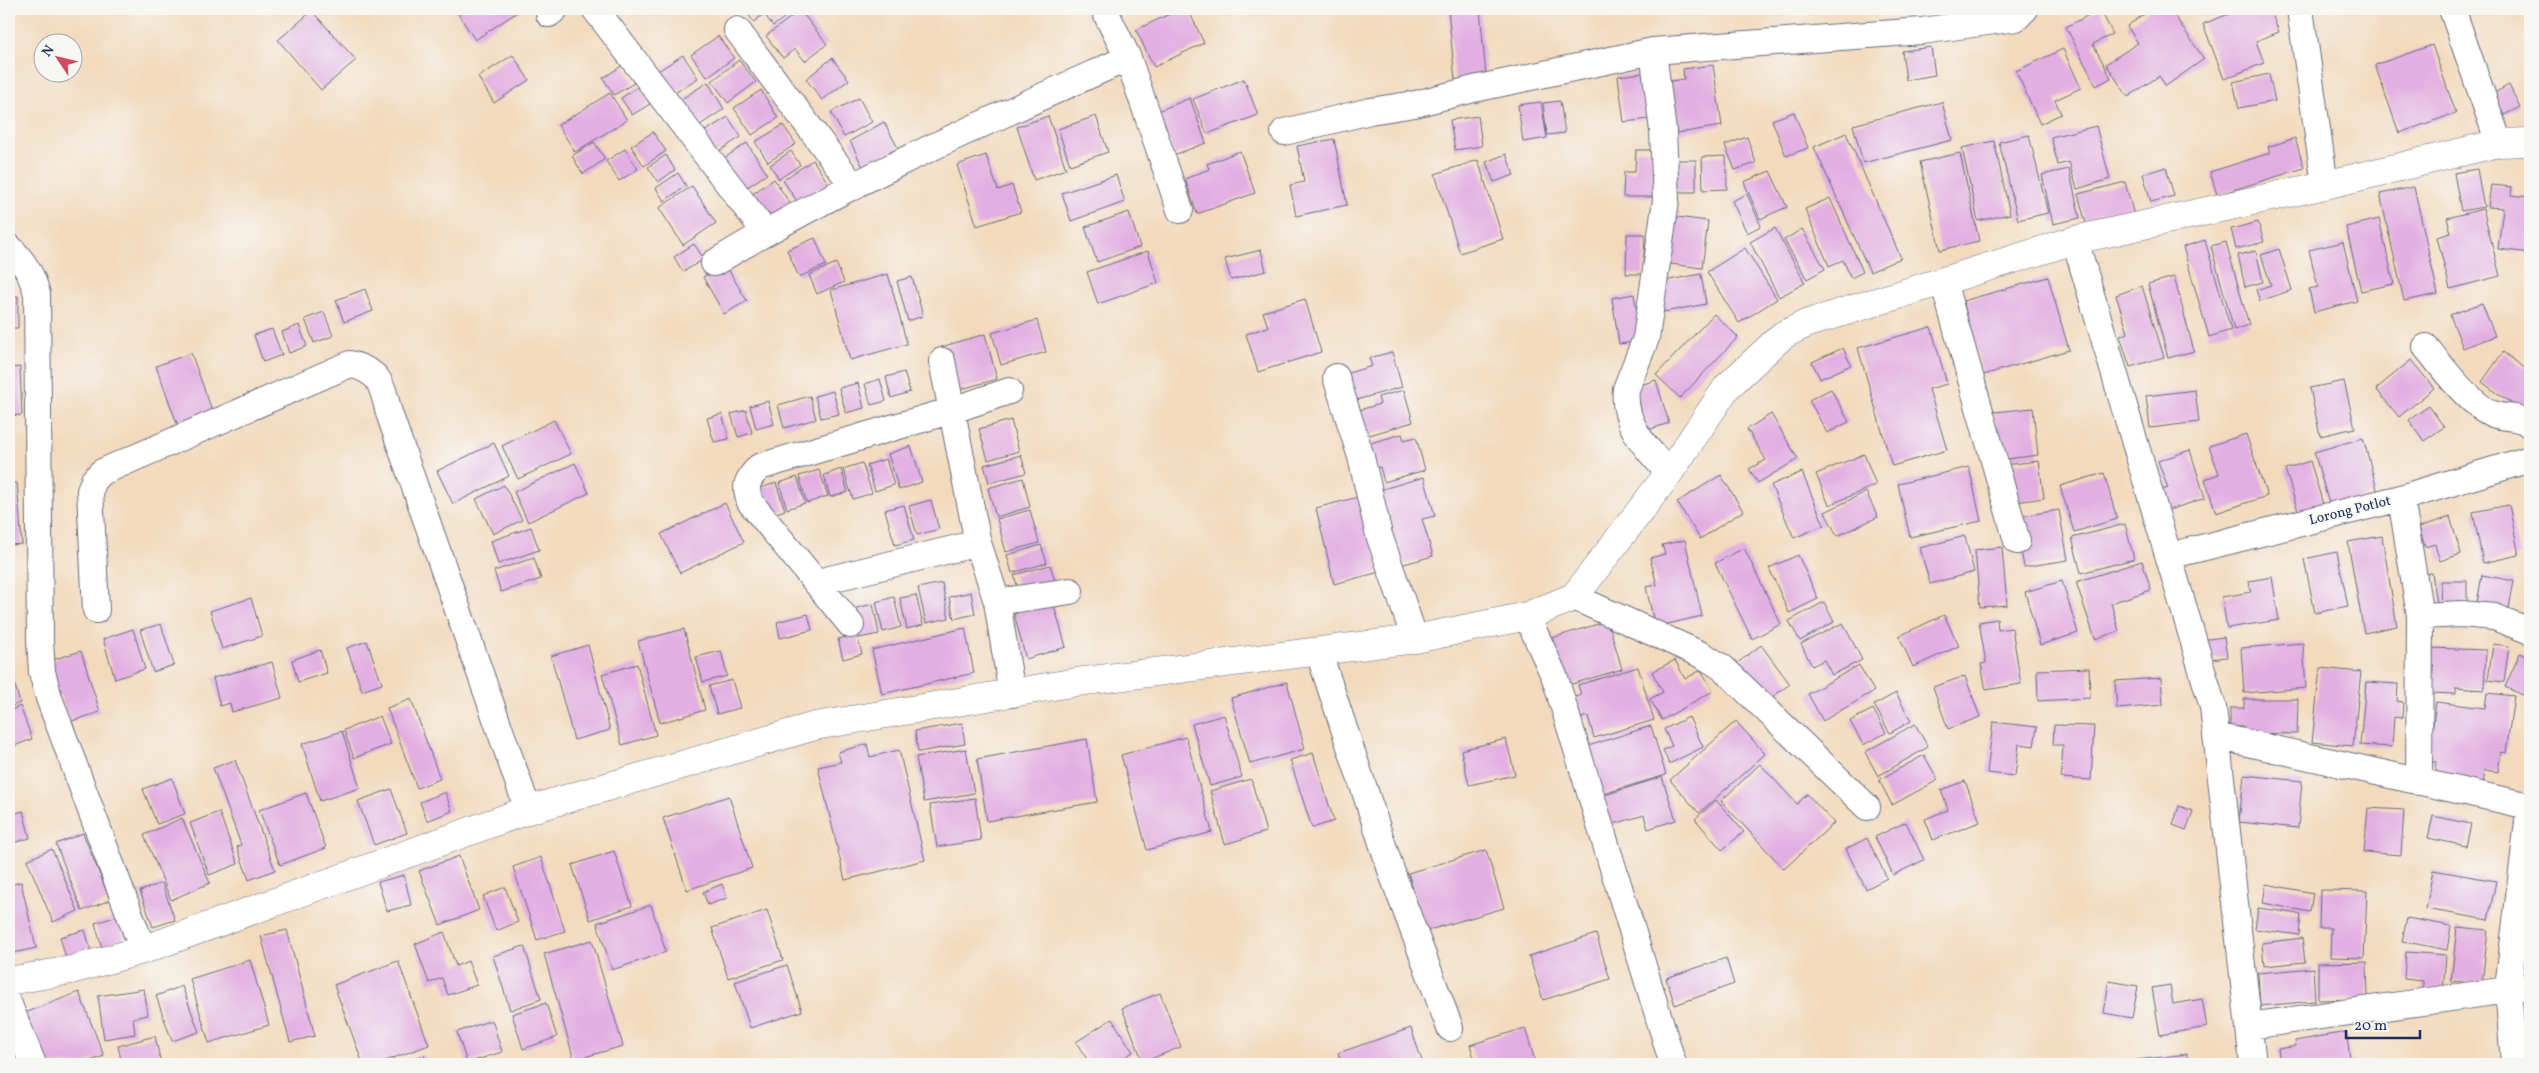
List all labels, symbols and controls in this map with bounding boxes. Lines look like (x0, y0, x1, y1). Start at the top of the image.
north arrow (32, 32, 82, 82)
text: N (38, 42, 59, 61)
street label: Lorong Potlot (2307, 492, 2393, 530)
scale bar (2346, 1008, 2420, 1040)
text: 20 m (2354, 1016, 2387, 1037)

